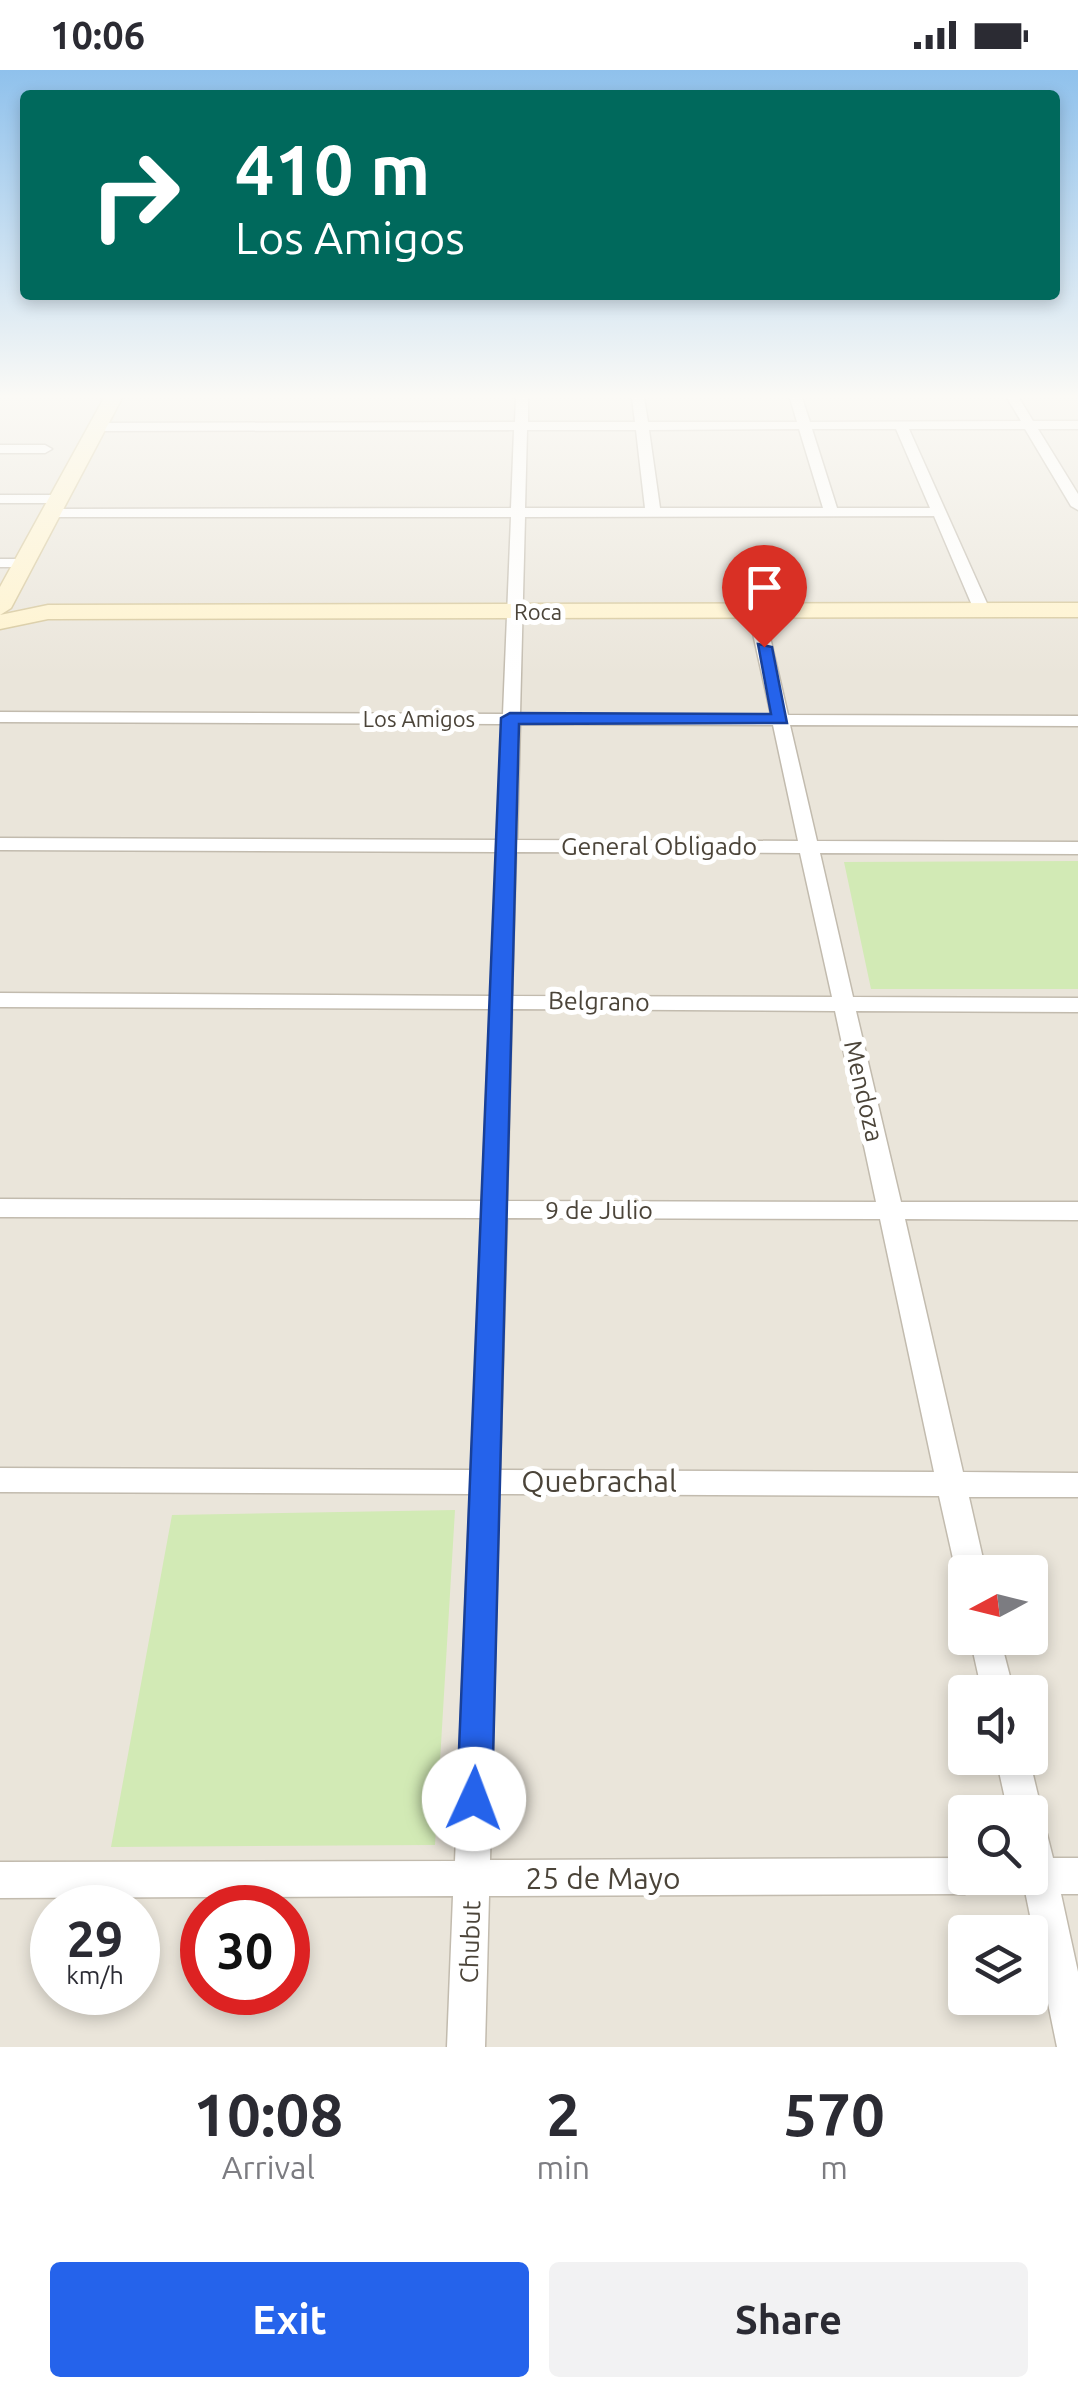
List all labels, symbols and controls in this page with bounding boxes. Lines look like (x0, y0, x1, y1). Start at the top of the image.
text: 10:06 (50, 14, 145, 56)
icon: right (70, 130, 200, 260)
text: 410 m (235, 130, 430, 208)
text: Los Amigos (235, 212, 465, 263)
pin (722, 545, 807, 648)
icon: arrive (737, 560, 792, 615)
street label: Roca (514, 599, 562, 624)
street label: Los Amigos (363, 706, 475, 731)
street label: General Obligado (561, 832, 757, 860)
street label: Belgrano (548, 986, 650, 1016)
street label: Mendoza (839, 1038, 889, 1144)
street label: 9 de Julio (545, 1196, 653, 1224)
street label: Quebrachal (521, 1464, 677, 1498)
north arrow (948, 1555, 1048, 1655)
map controls (948, 1555, 1048, 2015)
button: sound (948, 1675, 1048, 1775)
position arrow (422, 1747, 526, 1851)
button: search (948, 1795, 1048, 1895)
street label: 25 de Mayo (525, 1861, 681, 1895)
speed limit sign: 30 (180, 1885, 310, 2015)
street label: Chubut (455, 1900, 485, 1984)
text: 29 (67, 1910, 123, 1966)
button: layers (948, 1915, 1048, 2015)
text: km/h (66, 1961, 124, 1989)
text: 10:08 (193, 2080, 343, 2147)
text: 2 (546, 2080, 580, 2147)
text: 570 (783, 2080, 885, 2147)
text: Arrival (222, 2149, 315, 2185)
text: min (536, 2149, 590, 2185)
text: m (820, 2149, 848, 2185)
button: Exit (50, 2262, 529, 2377)
button: Share (549, 2262, 1028, 2377)

